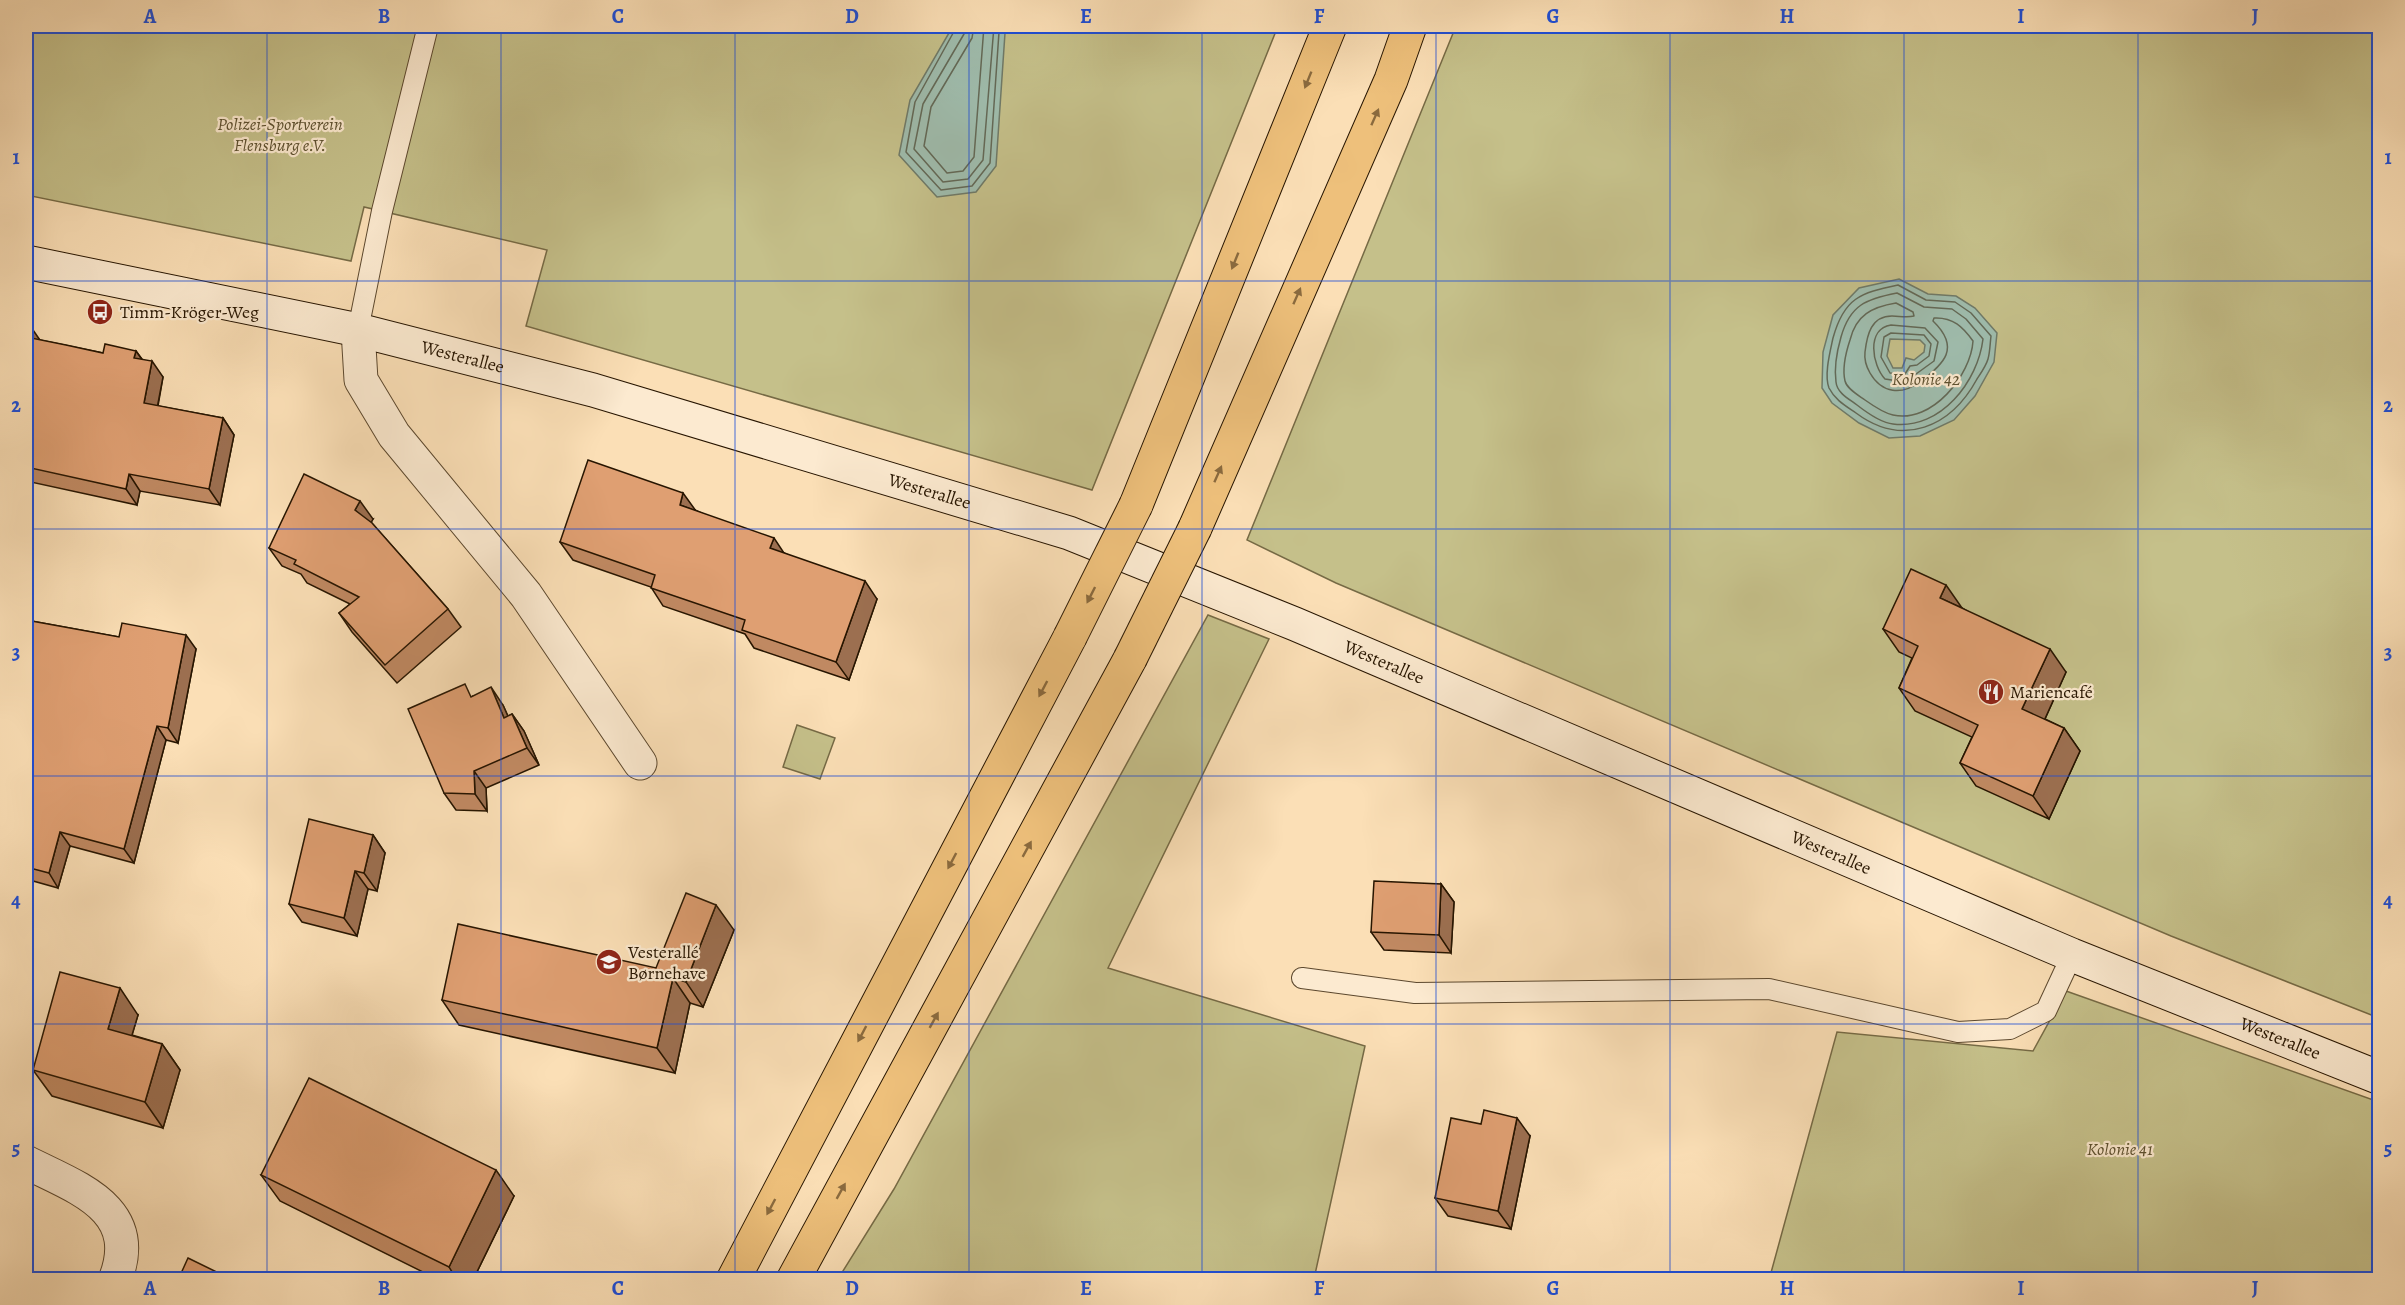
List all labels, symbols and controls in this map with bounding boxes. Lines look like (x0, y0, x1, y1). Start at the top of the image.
text: A (143, 3, 157, 30)
text: B (378, 3, 390, 30)
text: C (612, 3, 624, 30)
text: D (845, 3, 859, 30)
text: E (1080, 3, 1092, 30)
text: F (1314, 3, 1325, 30)
text: G (1546, 3, 1560, 30)
text: H (1780, 3, 1795, 30)
text: I (2017, 3, 2025, 30)
text: J (2252, 3, 2259, 30)
one-way arrow (1303, 71, 1313, 89)
one-way arrow (1371, 108, 1380, 126)
park label: Polizei-Sportverein Flensburg e.V. (217, 112, 343, 157)
text: 1 (12, 144, 20, 171)
text: 1 (2384, 144, 2392, 171)
one-way arrow (1230, 252, 1240, 270)
one-way arrow (1292, 287, 1301, 304)
bus stop icon: Timm-Kröger-Weg (85, 297, 115, 327)
place label: Timm-Kröger-Weg (120, 300, 259, 324)
street label: Westerallee (418, 334, 507, 379)
park label: Kolonie 42 (1892, 367, 1960, 391)
text: 2 (11, 392, 21, 419)
text: 2 (2383, 392, 2393, 419)
one-way arrow (1213, 465, 1223, 483)
street label: Westerallee (885, 467, 974, 515)
one-way arrow (1086, 587, 1096, 604)
street label: Westerallee (1340, 634, 1428, 690)
text: 3 (12, 639, 20, 666)
text: 3 (2384, 639, 2392, 666)
restaurant icon: Mariencafé (1976, 677, 2006, 707)
one-way arrow (1038, 680, 1048, 697)
place label: Mariencafé (2010, 680, 2093, 704)
street label: Westerallee (1787, 824, 1875, 880)
one-way arrow (1022, 840, 1032, 857)
one-way arrow (947, 853, 957, 870)
text: 4 (11, 887, 21, 914)
text: 4 (2383, 887, 2393, 914)
place label: Vesterallé Børnehave (627, 940, 706, 985)
school or university icon: Vesterallé Børnehave (594, 947, 624, 977)
one-way arrow (929, 1011, 939, 1028)
street label: Westerallee (2236, 1011, 2324, 1065)
one-way arrow (857, 1025, 867, 1043)
text: 5 (12, 1135, 20, 1162)
text: 5 (2384, 1135, 2392, 1162)
park label: Kolonie 41 (2087, 1137, 2153, 1161)
one-way arrow (836, 1182, 846, 1199)
one-way arrow (766, 1198, 776, 1215)
text: A (143, 1275, 157, 1302)
text: B (378, 1275, 390, 1302)
text: C (612, 1275, 624, 1302)
text: D (845, 1275, 859, 1302)
text: E (1080, 1275, 1092, 1302)
text: F (1314, 1275, 1325, 1302)
text: G (1546, 1275, 1560, 1302)
text: H (1780, 1275, 1795, 1302)
text: I (2017, 1275, 2025, 1302)
text: J (2252, 1275, 2259, 1302)

